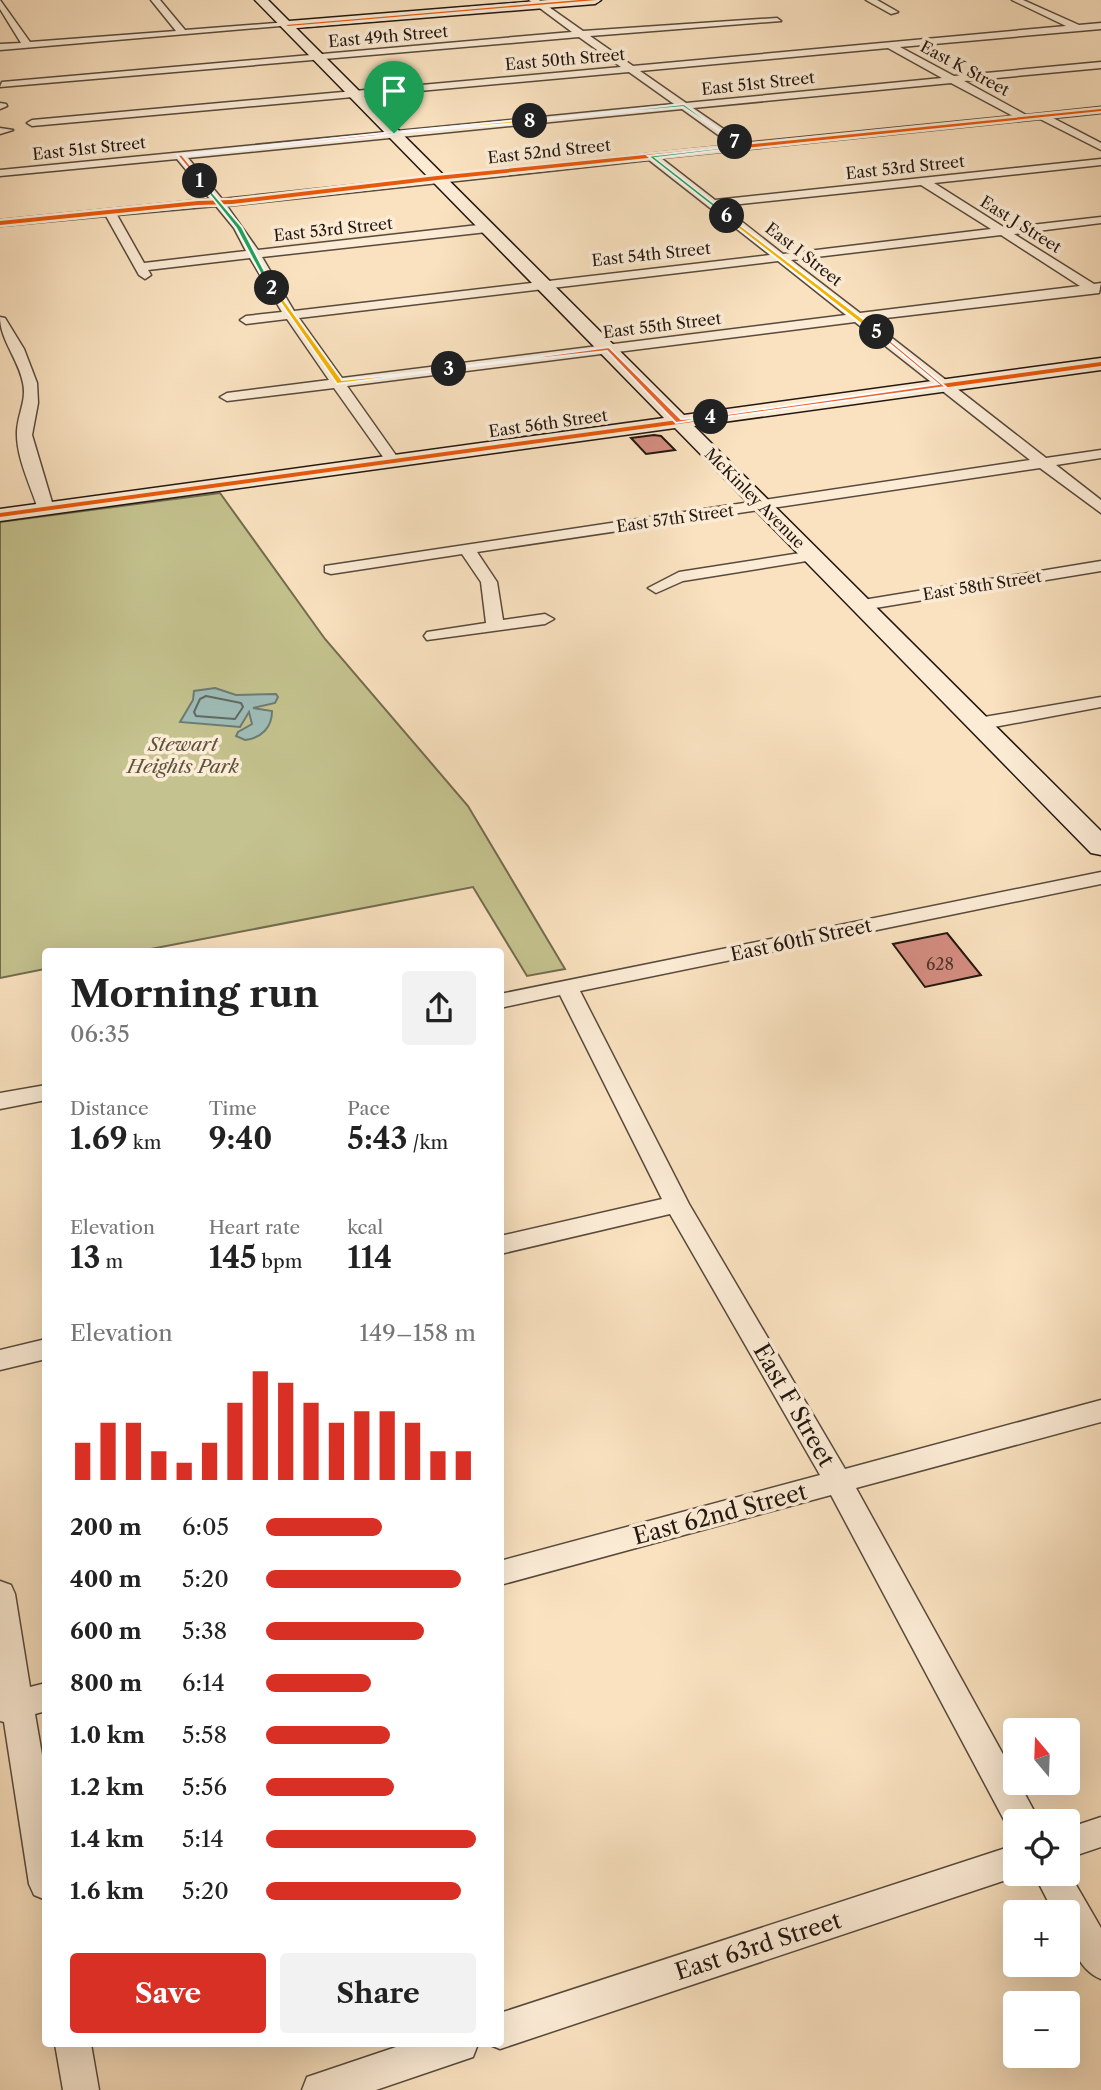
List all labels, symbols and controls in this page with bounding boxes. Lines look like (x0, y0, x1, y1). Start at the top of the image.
street label: East 49th Street (327, 21, 449, 51)
street label: East K Street (917, 36, 1013, 100)
street label: East 50th Street (504, 44, 626, 74)
pin (364, 61, 424, 133)
street label: East 51st Street (700, 67, 816, 99)
icon: arrive (375, 72, 413, 110)
pin: 8 (512, 104, 548, 138)
text: 8 (524, 109, 535, 132)
pin: 7 (718, 124, 752, 160)
text: 7 (730, 130, 739, 153)
street label: East 51st Street (31, 132, 147, 164)
street label: East 52nd Street (487, 135, 612, 167)
street label: East 53rd Street (844, 151, 966, 183)
pin: 1 (182, 164, 218, 198)
text: 1 (195, 169, 204, 192)
street label: East J Street (977, 191, 1065, 257)
pin: 6 (710, 198, 744, 234)
text: 6 (721, 204, 732, 227)
street label: East 53rd Street (272, 213, 394, 245)
street label: East I Street (762, 218, 847, 290)
street label: East 54th Street (591, 238, 712, 270)
pin: 2 (254, 270, 290, 306)
text: 2 (266, 276, 277, 299)
street label: East 55th Street (602, 308, 723, 342)
pin: 5 (860, 314, 894, 350)
text: 5 (871, 320, 882, 343)
pin: 3 (432, 352, 466, 386)
text: 3 (443, 357, 454, 380)
pin: 4 (694, 400, 728, 434)
street label: East 56th Street (487, 405, 609, 441)
text: 4 (705, 405, 716, 428)
street label: McKinley Avenue (701, 444, 809, 552)
street label: East 57th Street (615, 500, 735, 536)
street label: East 58th Street (921, 566, 1043, 604)
park label: Stewart Heights Park (125, 733, 239, 778)
street label: East 60th Street (728, 914, 874, 966)
house number: 628 (926, 954, 954, 974)
text: Morning run (70, 970, 319, 1017)
button: share (402, 971, 476, 1045)
text: 06:35 (70, 1020, 130, 1048)
text: Distance (70, 1097, 149, 1120)
text: Time (209, 1097, 257, 1120)
text: Pace (347, 1097, 390, 1120)
text: 1.69 (70, 1120, 128, 1157)
text: 9:40 (209, 1120, 272, 1157)
text: 5:43 (347, 1120, 408, 1157)
text: km (128, 1131, 161, 1154)
text: /km (408, 1131, 448, 1154)
text: Elevation (70, 1216, 155, 1239)
text: Heart rate (209, 1216, 300, 1239)
text: kcal (347, 1216, 383, 1239)
text: 13 (70, 1239, 100, 1276)
text: 145 (209, 1239, 257, 1276)
text: 114 (347, 1239, 392, 1276)
text: m (100, 1250, 123, 1273)
text: bpm (257, 1250, 302, 1273)
text: Elevation (70, 1319, 173, 1347)
text: 149–158 m (359, 1319, 476, 1347)
street label: East F Street (747, 1338, 841, 1472)
street label: East 62nd Street (630, 1477, 810, 1551)
text: 200 m (70, 1513, 142, 1541)
text: 6:05 (182, 1513, 229, 1541)
text: 400 m (70, 1565, 142, 1593)
text: 5:20 (182, 1565, 229, 1593)
text: 600 m (70, 1617, 142, 1645)
text: 5:38 (182, 1617, 227, 1645)
text: 800 m (70, 1669, 142, 1697)
text: 6:14 (182, 1669, 225, 1697)
north arrow (1003, 1718, 1080, 1796)
map controls (1003, 1718, 1080, 2068)
text: 1.0 km (70, 1721, 145, 1749)
text: 5:58 (182, 1721, 227, 1749)
text: 1.2 km (70, 1773, 144, 1801)
text: 5:56 (182, 1773, 227, 1801)
button: locate (1003, 1809, 1080, 1886)
text: 1.4 km (70, 1825, 144, 1853)
text: 5:14 (182, 1825, 224, 1853)
text: 1.6 km (70, 1877, 144, 1905)
text: 5:20 (182, 1877, 229, 1905)
button: + (1003, 1900, 1080, 1977)
street label: East 63rd Street (671, 1906, 845, 1986)
button: Save (70, 1953, 266, 2033)
button: Share (280, 1953, 476, 2033)
button: − (1003, 1991, 1080, 2068)

